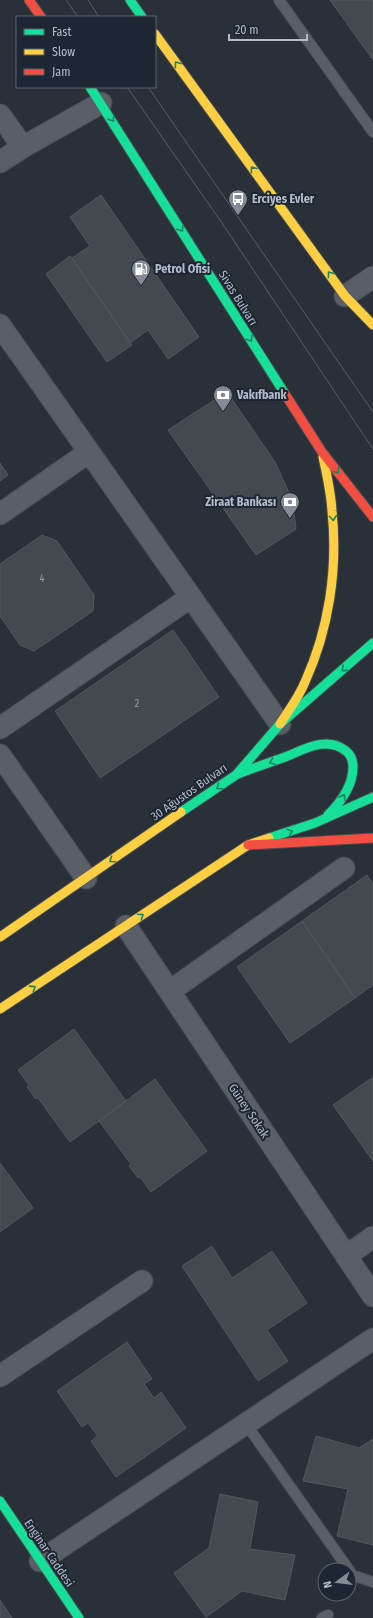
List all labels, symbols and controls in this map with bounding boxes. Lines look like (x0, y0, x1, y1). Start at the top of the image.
legend (16, 16, 156, 88)
scale bar (229, 16, 307, 42)
text: 20 m (235, 23, 259, 37)
text: Fast (52, 25, 71, 39)
text: Slow (52, 45, 75, 59)
one-way arrow (174, 61, 182, 68)
text: Jam (52, 65, 70, 79)
one-way arrow (107, 115, 114, 122)
one-way arrow (251, 167, 258, 174)
bus stop icon: Erciyes Evler (227, 188, 249, 216)
place label: Erciyes Evler (252, 192, 315, 206)
one-way arrow (176, 225, 184, 232)
fuel station icon: Petrol Ofisi (130, 258, 152, 286)
place label: Petrol Ofisi (155, 262, 210, 276)
street label: Sivas Bulvarı (216, 268, 260, 328)
one-way arrow (327, 272, 334, 279)
one-way arrow (246, 335, 253, 342)
bank icon: Vakıfbank (212, 384, 234, 412)
place label: Vakıfbank (236, 388, 288, 402)
one-way arrow (332, 467, 339, 474)
bank icon: Ziraat Bankası (279, 491, 301, 519)
place label: Ziraat Bankası (205, 495, 276, 509)
one-way arrow (328, 515, 337, 521)
house number: 4 (40, 573, 45, 585)
one-way arrow (341, 664, 348, 671)
house number: 2 (135, 698, 140, 710)
one-way arrow (268, 757, 275, 765)
street label: 30 Ağustos Bulvarı (148, 760, 230, 824)
one-way arrow (216, 782, 223, 790)
one-way arrow (339, 794, 346, 801)
one-way arrow (286, 828, 293, 837)
one-way arrow (109, 855, 116, 863)
one-way arrow (137, 913, 144, 921)
one-way arrow (28, 985, 35, 992)
street label: Güney Sokak (226, 1081, 273, 1141)
street label: Enginar Caddesi (21, 1517, 77, 1589)
north arrow (317, 1562, 357, 1602)
text: N (321, 1580, 335, 1589)

